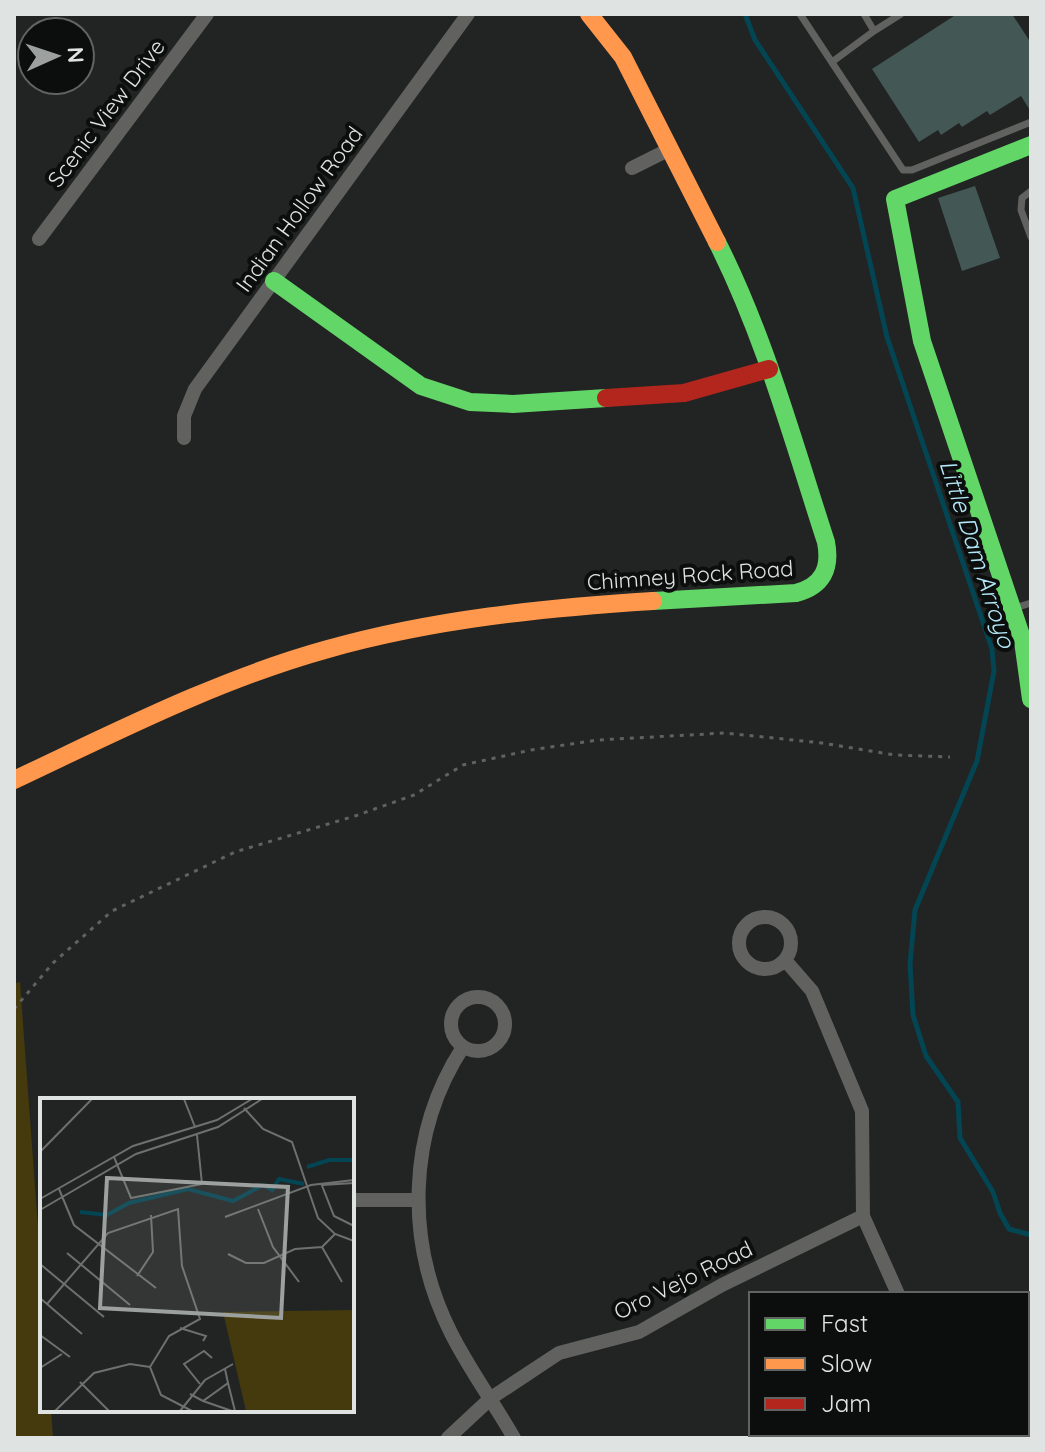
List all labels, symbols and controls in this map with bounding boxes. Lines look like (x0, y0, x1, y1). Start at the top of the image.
north arrow (16, 16, 96, 96)
street label: Scenic View Drive (41, 33, 171, 193)
text: N (62, 46, 90, 64)
street label: Indian Hollow Road (230, 121, 368, 297)
water label: Little Dam Arroyo (933, 456, 1023, 653)
street label: Chimney Rock Road (586, 554, 794, 596)
inset map (40, 1098, 354, 1412)
street label: Oro Vejo Road (609, 1234, 757, 1326)
legend (749, 1292, 1029, 1436)
text: Fast (821, 1308, 868, 1338)
text: Slow (821, 1348, 872, 1378)
text: Jam (821, 1388, 871, 1418)

